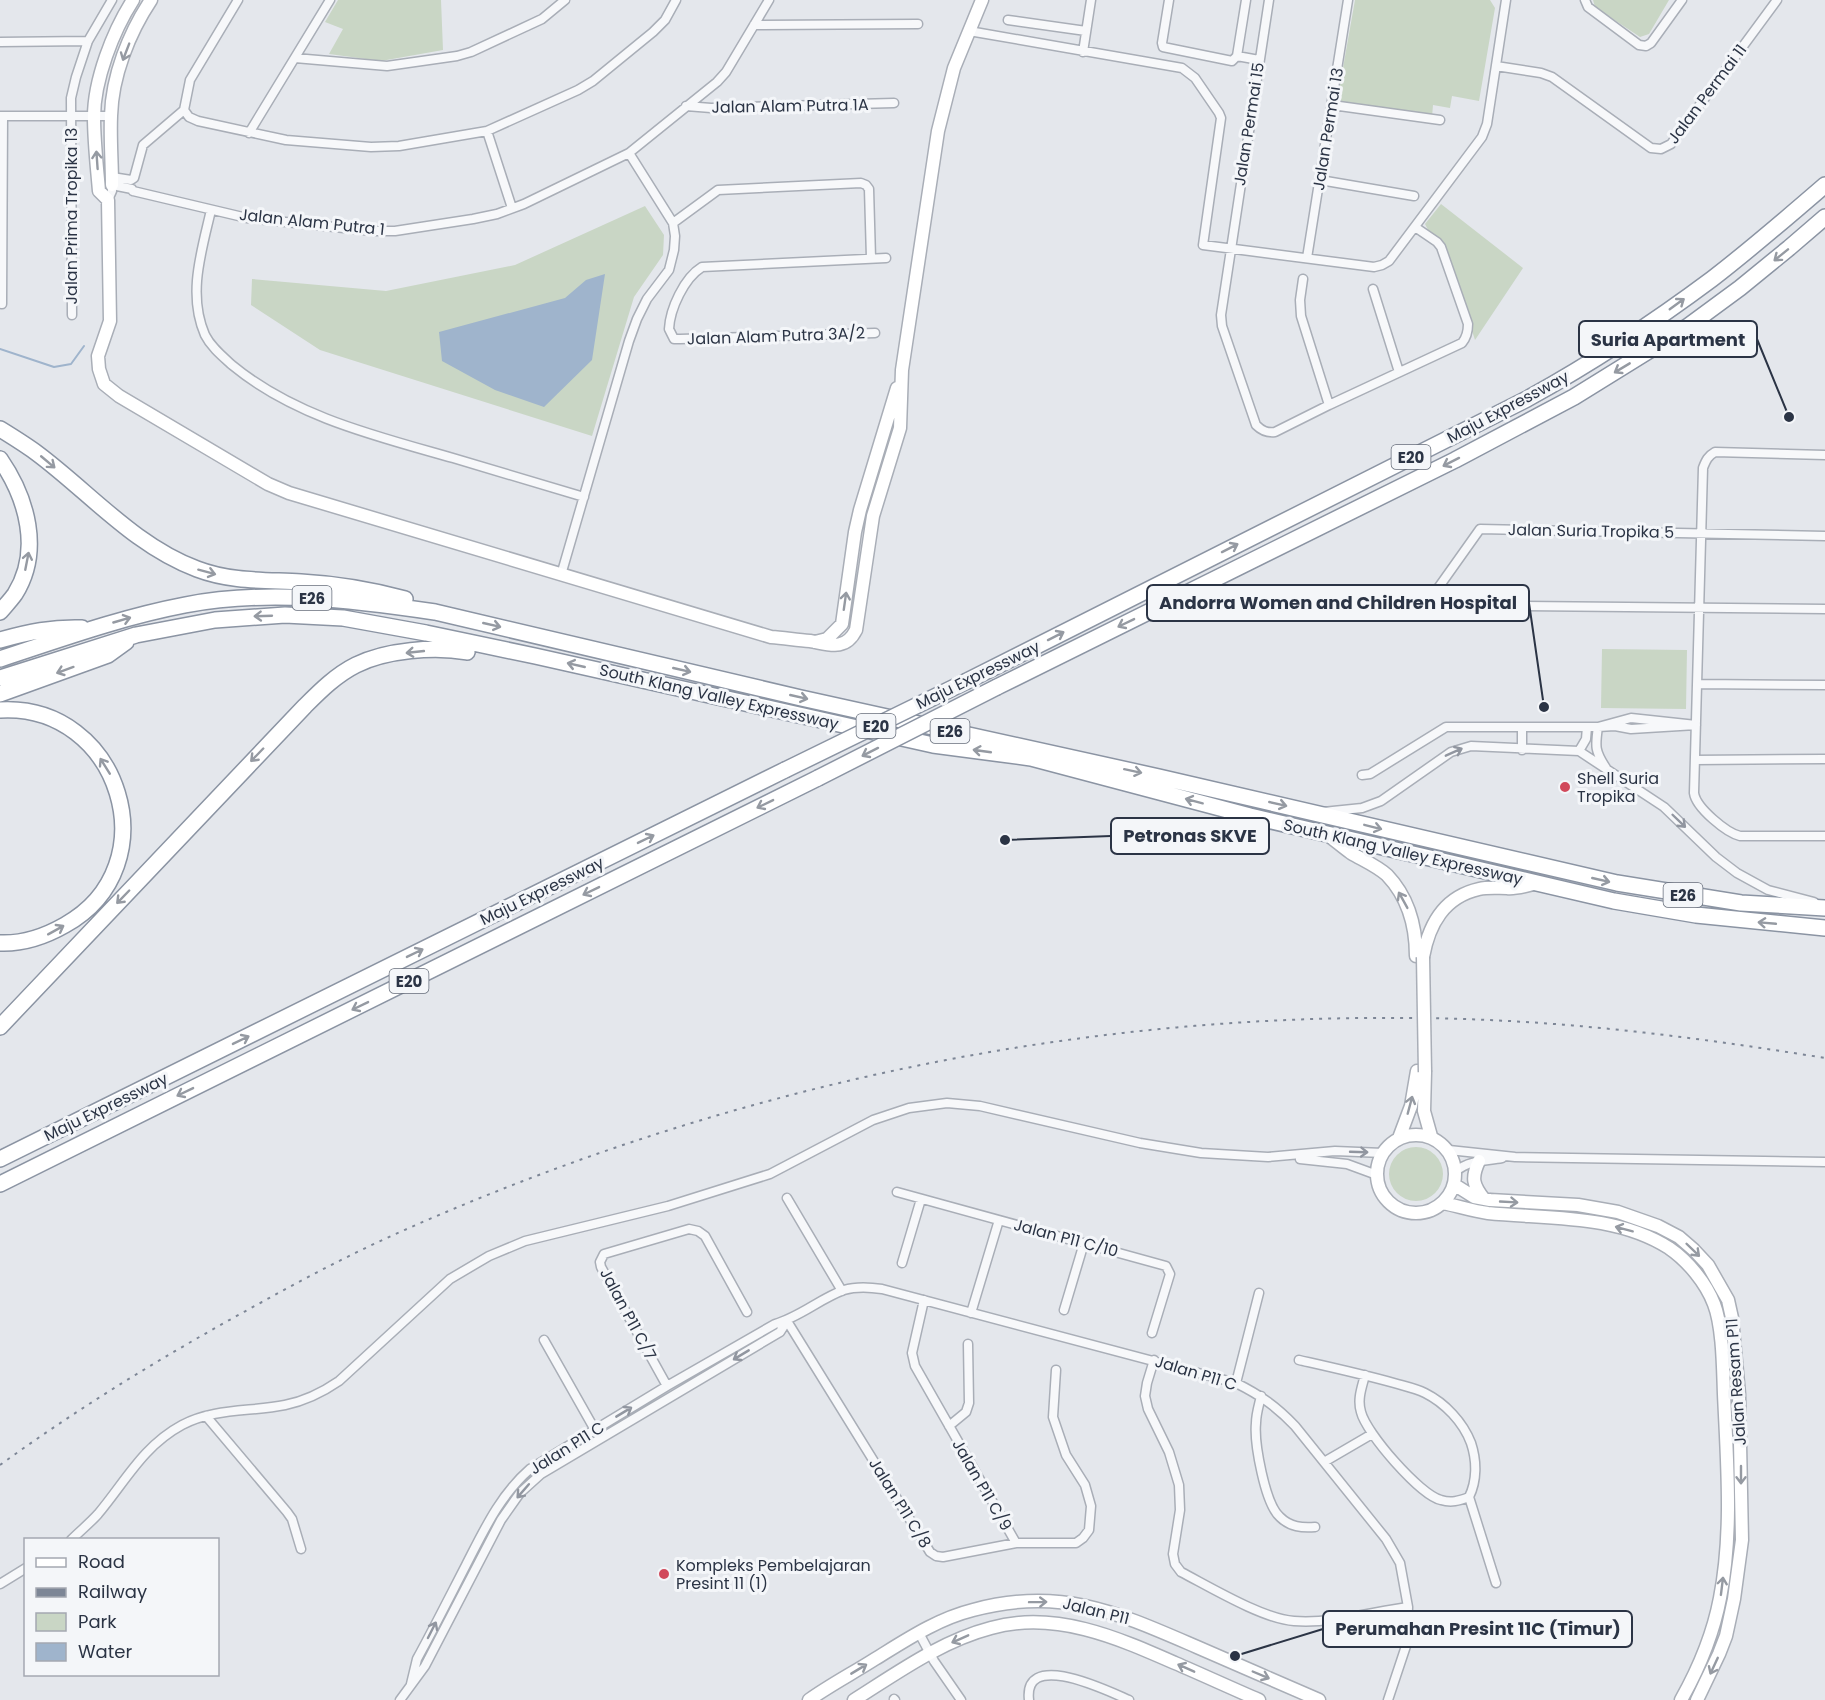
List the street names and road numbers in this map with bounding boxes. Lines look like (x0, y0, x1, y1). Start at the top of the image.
street label: Jalan Permai 11 (1662, 39, 1752, 149)
street label: Jalan Permai 15 (1228, 61, 1270, 187)
street label: Jalan Permai 13 (1307, 66, 1349, 192)
street label: Jalan Alam Putra 1A (711, 93, 869, 119)
street label: Jalan Prima Tropika 13 (60, 128, 83, 304)
street label: Jalan Alam Putra 1 (238, 203, 386, 241)
street label: Jalan Alam Putra 3A/2 (687, 321, 865, 351)
street label: Maju Expressway (1443, 365, 1573, 449)
road number: E20 (1392, 445, 1430, 469)
street label: Jalan Suria Tropika 5 (1508, 518, 1674, 544)
road number: E26 (292, 586, 332, 610)
street label: Maju Expressway (912, 635, 1044, 715)
street label: South Klang Valley Expressway (597, 658, 841, 736)
road number: E20 (856, 714, 896, 738)
road number: E26 (930, 719, 970, 743)
street label: South Klang Valley Expressway (1281, 813, 1525, 891)
street label: Maju Expressway (476, 851, 608, 931)
road number: E26 (1664, 883, 1702, 907)
road number: E20 (390, 969, 428, 993)
street label: Maju Expressway (40, 1067, 172, 1147)
street label: Jalan P11 C/10 (1011, 1213, 1121, 1263)
street label: Jalan P11 C/7 (594, 1264, 662, 1364)
street label: Jalan Resam P11 (1720, 1318, 1752, 1446)
street label: Jalan P11 C (1152, 1350, 1240, 1396)
street label: Jalan P11 C (525, 1416, 609, 1480)
street label: Jalan P11 C/9 (946, 1435, 1018, 1535)
street label: Jalan P11 C/8 (863, 1453, 937, 1553)
street label: Jalan P11 (1060, 1592, 1132, 1630)

